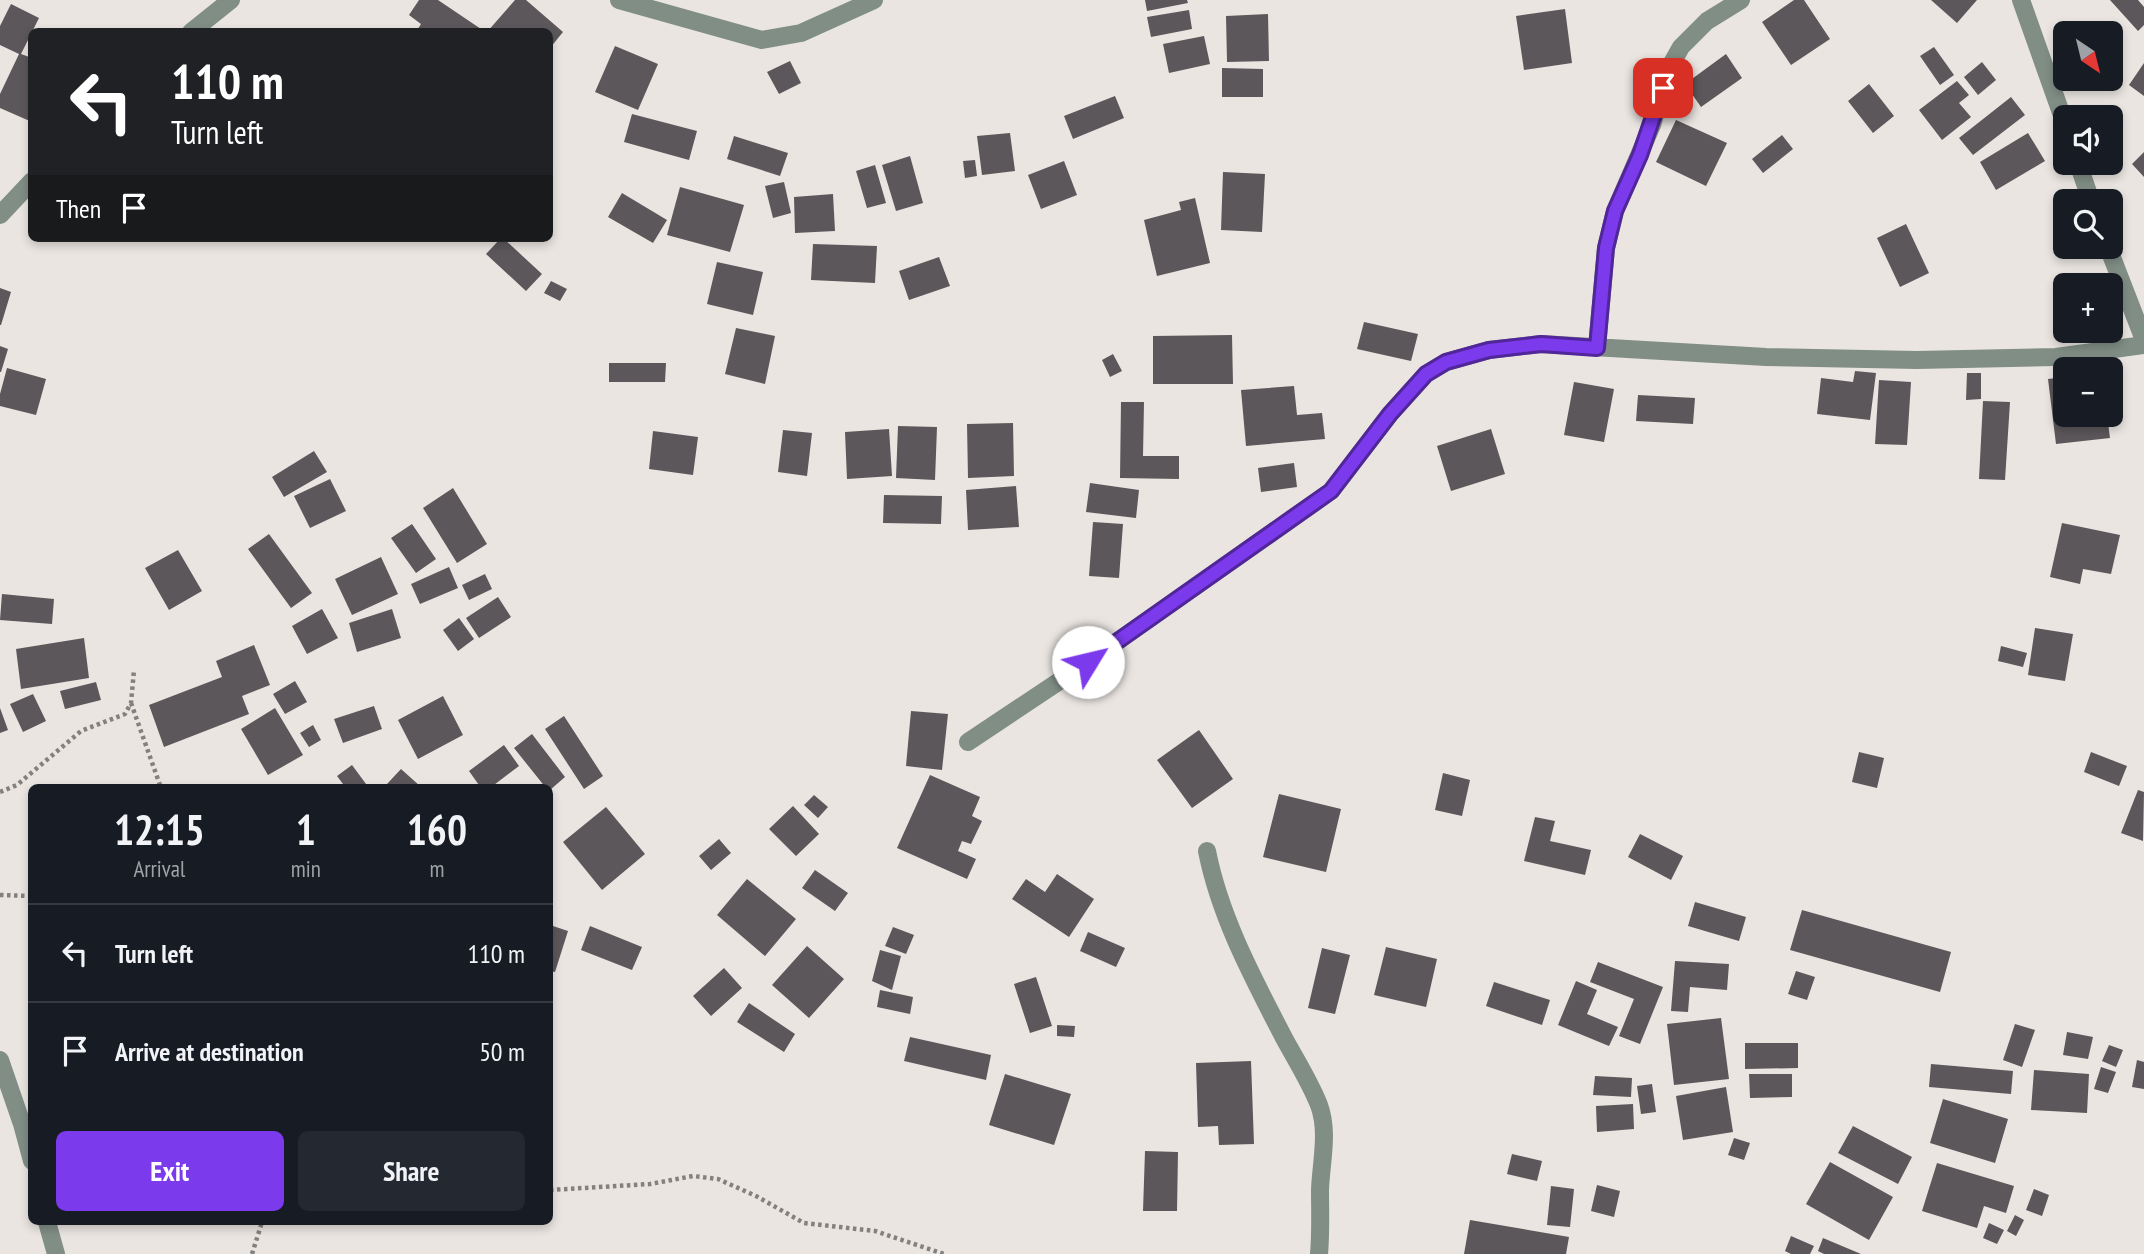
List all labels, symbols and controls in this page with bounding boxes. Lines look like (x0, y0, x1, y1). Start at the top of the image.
north arrow (2053, 21, 2123, 91)
map controls (2053, 21, 2123, 427)
text: 110 m (171, 49, 284, 113)
icon: left (56, 56, 147, 147)
pin (1633, 58, 1693, 118)
icon: arrive (1644, 69, 1682, 107)
button: sound (2053, 105, 2123, 175)
text: Turn left (171, 111, 263, 153)
icon: arrive (115, 189, 153, 227)
button: search (2053, 189, 2123, 259)
text: Then (56, 192, 101, 225)
button: + (2053, 273, 2123, 343)
button: − (2053, 357, 2123, 427)
position arrow (1051, 625, 1125, 699)
text: 12:15 (114, 802, 205, 857)
text: 1 (296, 802, 316, 857)
text: 160 (407, 802, 467, 857)
text: Arrival (133, 854, 185, 883)
text: min (291, 854, 321, 883)
text: m (429, 854, 444, 883)
icon: left (56, 934, 94, 972)
text: Turn left (115, 937, 193, 970)
text: 110 m (467, 937, 525, 970)
icon: arrive (56, 1032, 94, 1070)
text: Arrive at destination (115, 1035, 304, 1068)
text: 50 m (479, 1035, 525, 1068)
button: Exit (56, 1131, 284, 1211)
button: Share (298, 1131, 525, 1211)

